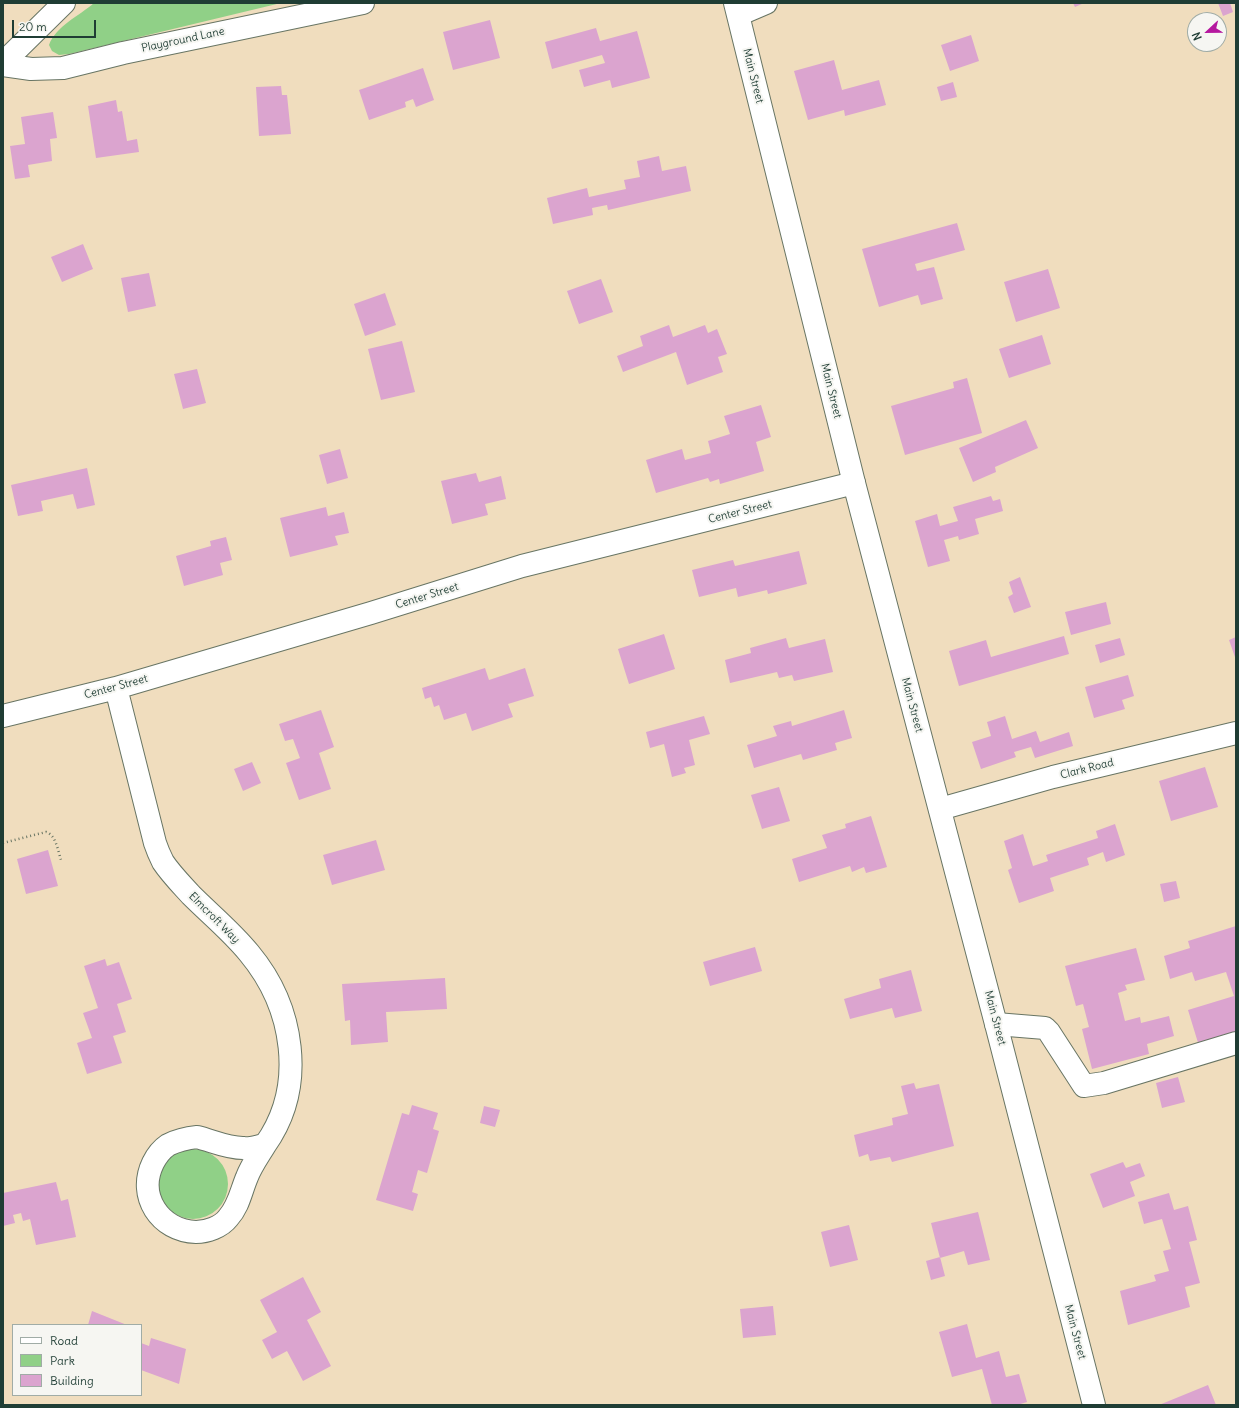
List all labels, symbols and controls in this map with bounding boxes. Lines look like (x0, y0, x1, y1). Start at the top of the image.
scale bar (14, 12, 98, 38)
north arrow (1187, 12, 1227, 52)
text: 20 m (19, 19, 47, 34)
street label: Playground Lane (140, 25, 226, 55)
text: N (1189, 30, 1205, 42)
street label: Main Street (740, 47, 766, 105)
street label: Main Street (818, 362, 844, 420)
street label: Center Street (707, 498, 773, 526)
street label: Center Street (394, 580, 460, 612)
street label: Center Street (83, 672, 149, 702)
street label: Main Street (898, 676, 926, 734)
street label: Clark Road (1059, 756, 1115, 782)
street label: Elmcroft Way (186, 890, 242, 946)
street label: Main Street (981, 989, 1009, 1047)
street label: Main Street (1061, 1303, 1089, 1361)
legend (12, 1324, 142, 1396)
text: Road (50, 1333, 78, 1348)
text: Park (50, 1353, 75, 1368)
text: Building (50, 1373, 94, 1388)

